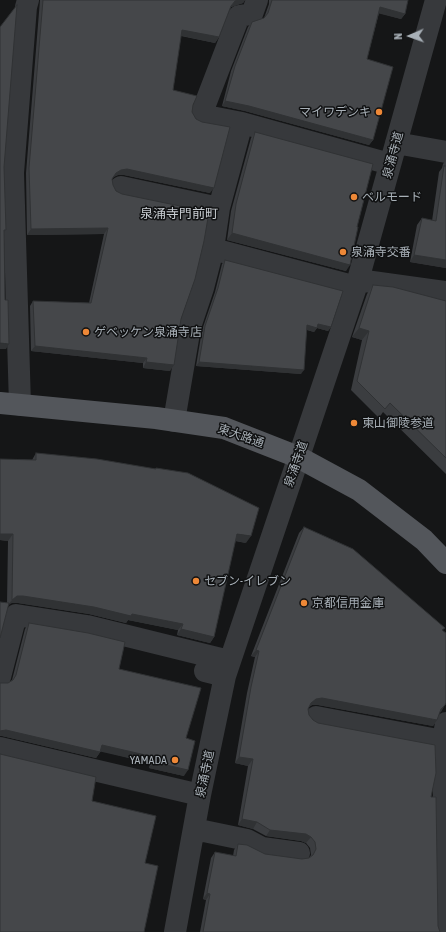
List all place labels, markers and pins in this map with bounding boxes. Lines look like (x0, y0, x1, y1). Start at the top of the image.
place label: マイワデンキ (299, 105, 371, 119)
marker: マイワデンキ (374, 107, 384, 117)
place label: ベルモード (362, 190, 422, 204)
marker: ベルモード (349, 192, 359, 202)
place label: 泉涌寺交番 (351, 245, 411, 259)
marker: 泉涌寺交番 (338, 247, 348, 257)
place label: ゲベッケン泉涌寺店 (94, 325, 202, 339)
marker: ゲベッケン泉涌寺店 (81, 327, 91, 337)
place label: 東山御陵参道 (362, 416, 434, 430)
marker: 東山御陵参道 (349, 418, 359, 428)
place label: セブン-イレブン (204, 574, 291, 588)
marker: セブン-イレブン (191, 576, 201, 586)
place label: 京都信用金庫 (312, 596, 384, 610)
marker: 京都信用金庫 (299, 598, 309, 608)
place label: YAMADA (130, 753, 167, 767)
marker: YAMADA (170, 755, 180, 765)

